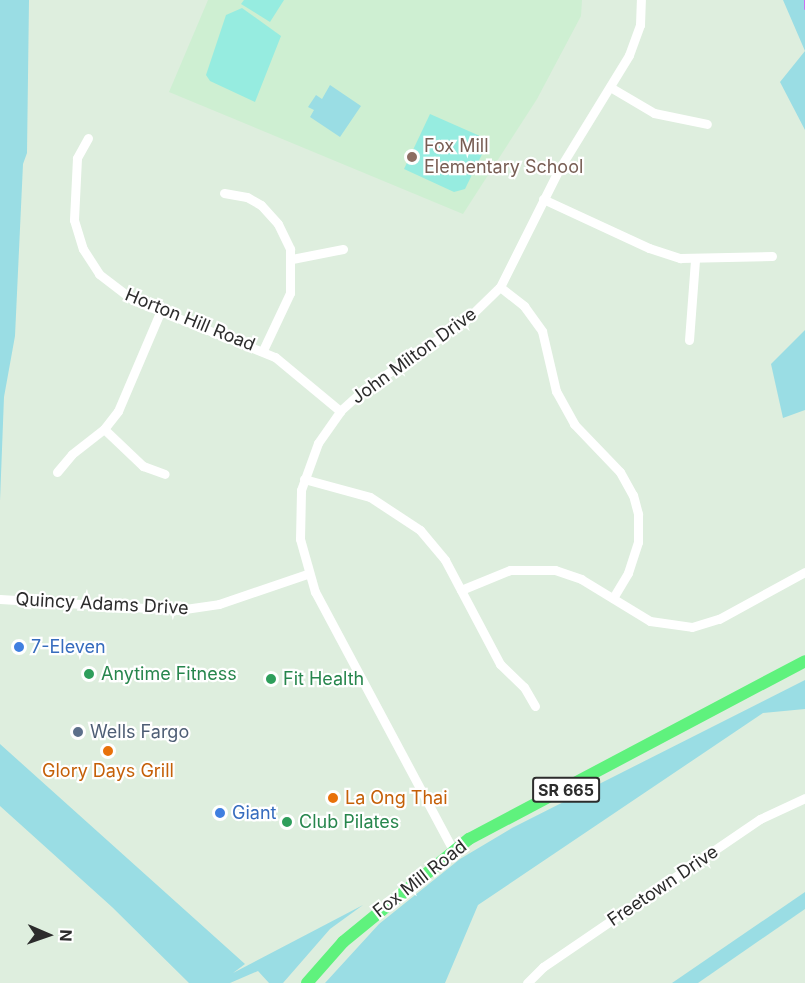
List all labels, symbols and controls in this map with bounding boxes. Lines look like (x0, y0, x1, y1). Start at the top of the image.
place label: Fox Mill Elementary School (424, 136, 583, 178)
marker: Fox Mill Elementary School (405, 150, 419, 164)
street label: Horton Hill Road (122, 284, 258, 356)
street label: John Milton Drive (347, 303, 481, 409)
street label: Quincy Adams Drive (15, 589, 189, 619)
place label: 7-Eleven (31, 636, 106, 658)
marker: 7-Eleven (12, 640, 26, 654)
place label: Anytime Fitness (101, 663, 237, 685)
marker: Anytime Fitness (82, 667, 96, 681)
place label: Fit Health (283, 668, 364, 690)
marker: Fit Health (264, 672, 278, 686)
place label: Wells Fargo (90, 721, 189, 743)
marker: Wells Fargo (71, 725, 85, 739)
marker: Glory Days Grill (101, 744, 115, 758)
place label: Glory Days Grill (42, 760, 174, 782)
road number: SR 665 (532, 777, 600, 803)
place label: La Ong Thai (345, 787, 448, 809)
marker: La Ong Thai (326, 791, 340, 805)
place label: Giant (232, 802, 276, 824)
marker: Giant (213, 806, 227, 820)
place label: Club Pilates (299, 811, 399, 833)
marker: Club Pilates (280, 815, 294, 829)
street label: Fox Mill Road (369, 836, 471, 922)
street label: Freetown Drive (604, 841, 722, 931)
north arrow (18, 905, 78, 965)
text: N (56, 929, 76, 942)

